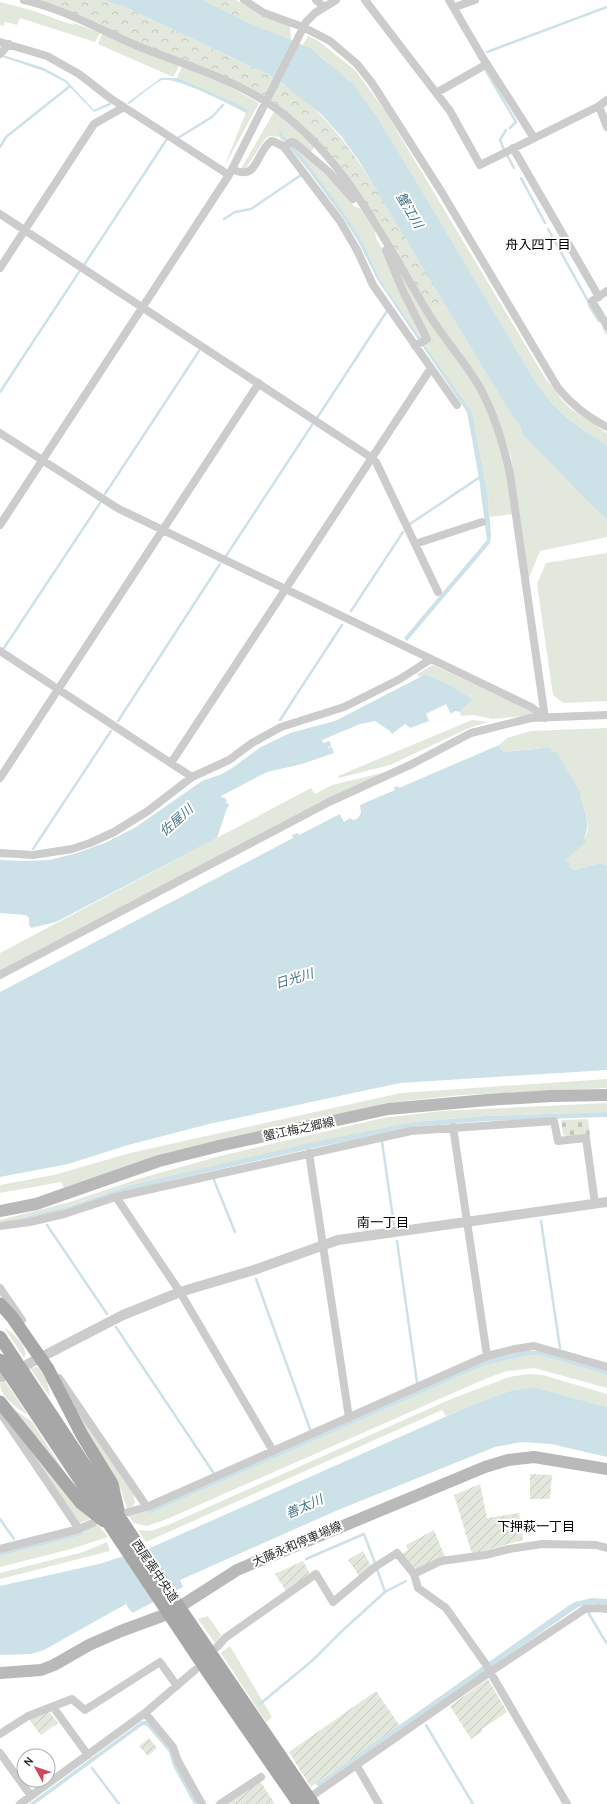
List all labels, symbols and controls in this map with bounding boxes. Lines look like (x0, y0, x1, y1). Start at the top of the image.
water label: 蟹江川 (393, 189, 428, 233)
district label: 舟入四丁目 (505, 236, 571, 252)
water label: 佐屋川 (156, 800, 197, 839)
water label: 日光川 (273, 964, 317, 991)
street label: 蟹江梅之郷線 (262, 1114, 336, 1143)
district label: 南一丁目 (357, 1214, 409, 1230)
water label: 善太川 (283, 1490, 327, 1521)
street label: 大藤永和停車場線 (250, 1518, 344, 1569)
district label: 下押萩一丁目 (497, 1518, 575, 1534)
street label: 西尾張中央道 (129, 1537, 182, 1605)
north arrow (16, 1748, 56, 1788)
text: N (20, 1754, 36, 1769)

